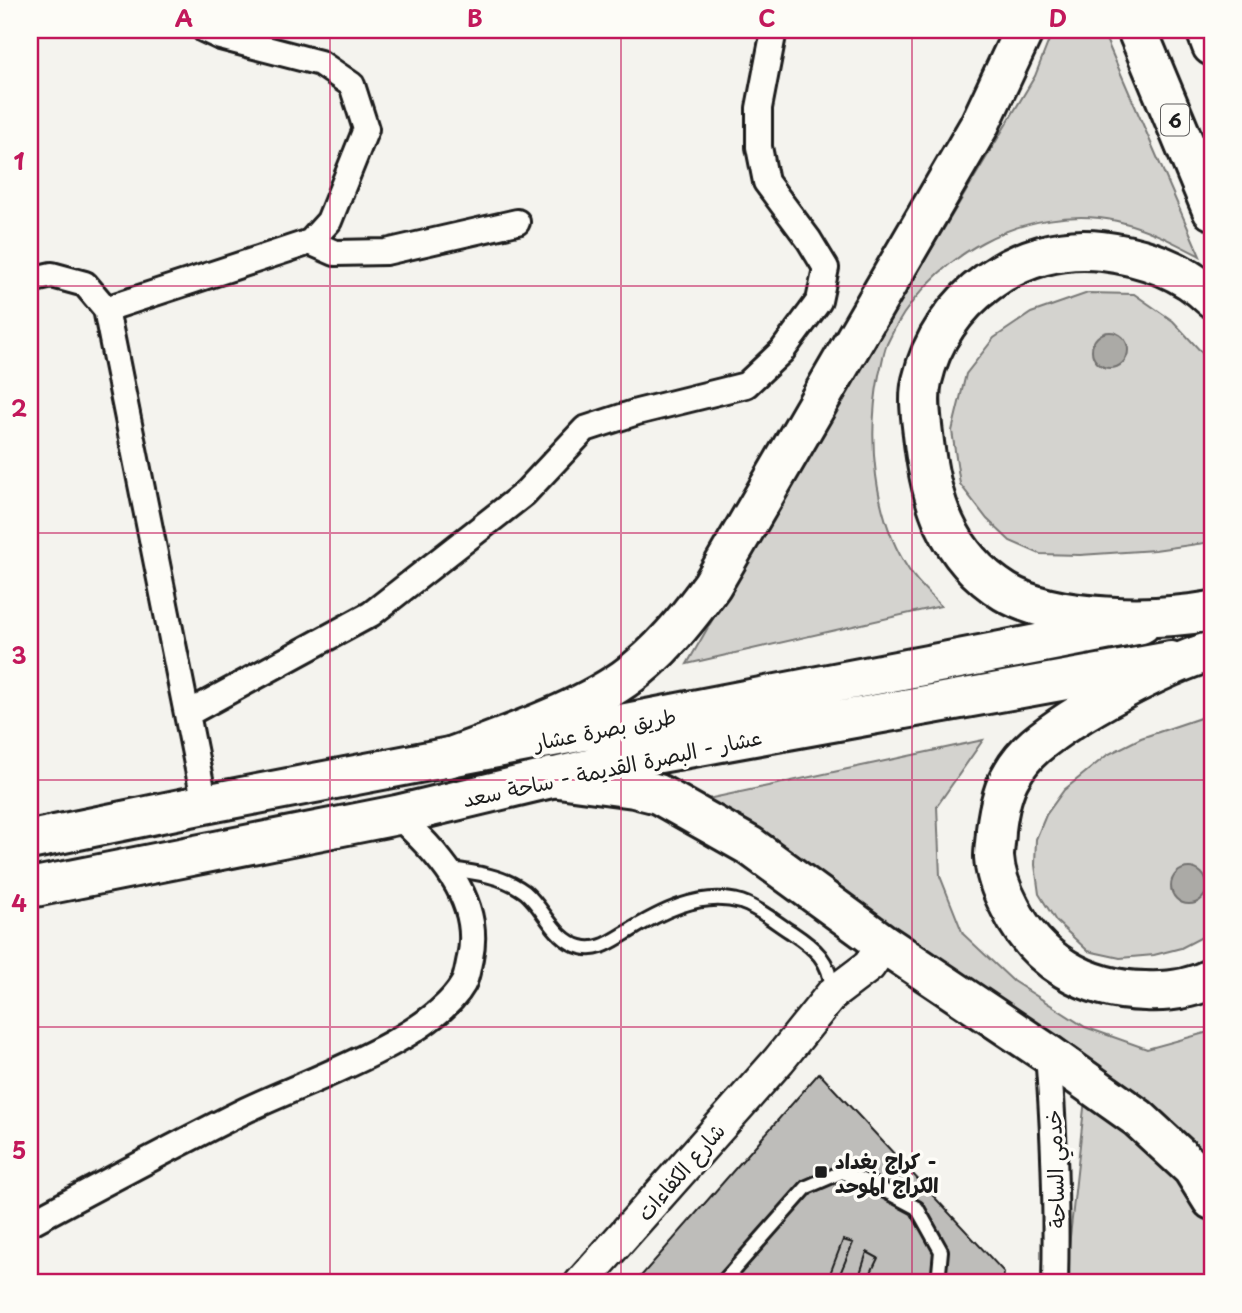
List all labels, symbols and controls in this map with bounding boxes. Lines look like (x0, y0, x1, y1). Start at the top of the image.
text: A (175, 0, 193, 35)
text: B (467, 0, 483, 35)
text: C (758, 0, 776, 35)
text: D (1049, 0, 1067, 35)
road number: 6 (1161, 104, 1189, 136)
text: 1 (14, 143, 25, 178)
text: 2 (11, 390, 27, 425)
text: 3 (11, 637, 27, 672)
street label: طريق بصرة عشار (529, 699, 679, 758)
street label: عشار - البصرة القديمة - ساحة سعد (459, 720, 765, 814)
text: 4 (11, 885, 27, 920)
street label: خدمي الساحة (1036, 1109, 1077, 1229)
street label: شارع الكفاءات (628, 1115, 732, 1228)
text: 5 (12, 1132, 26, 1167)
place label: كراج بغداد - الكراج الموحد (835, 1144, 939, 1200)
marker: كراج بغداد - الكراج الموحد (813, 1164, 829, 1180)

